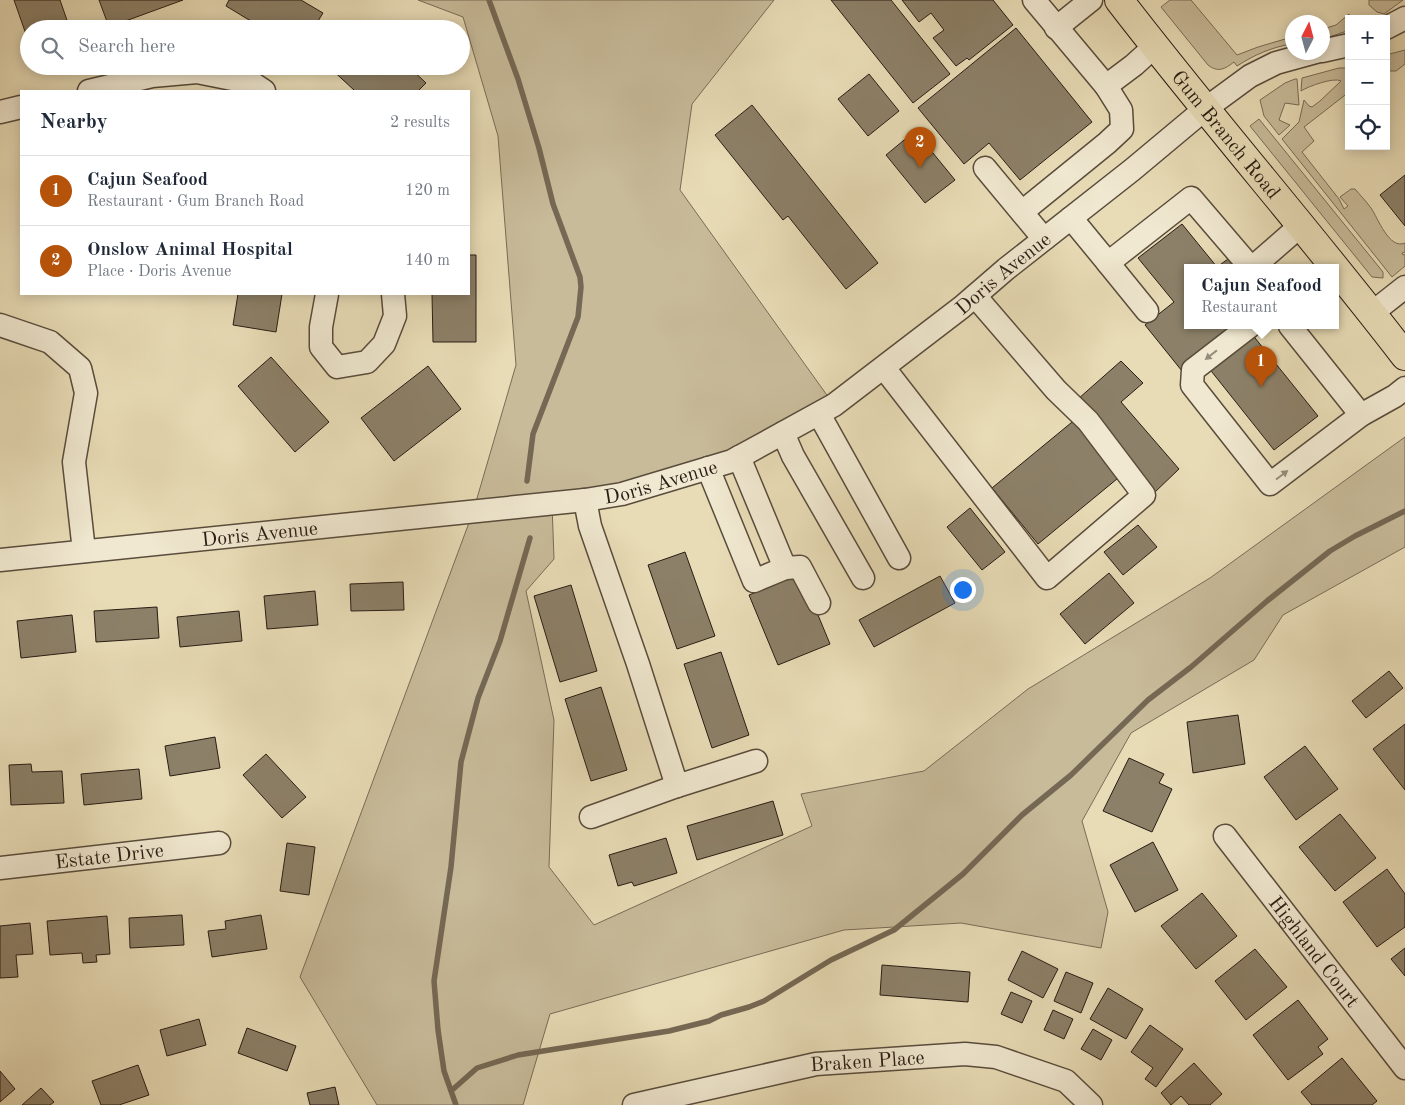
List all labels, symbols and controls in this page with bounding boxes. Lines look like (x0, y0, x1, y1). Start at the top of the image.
north arrow (1285, 15, 1330, 60)
map controls (1345, 15, 1390, 150)
button: + (1345, 15, 1390, 60)
search box (20, 20, 470, 75)
icon: search (38, 34, 66, 62)
text: Search here (78, 38, 175, 57)
button: − (1345, 60, 1390, 105)
street label: Gum Branch Road (1167, 68, 1283, 204)
button: locate (1345, 105, 1390, 150)
text: Nearby (40, 112, 108, 133)
text: 2 results (390, 115, 450, 131)
pin: 2 (904, 127, 936, 168)
text: Cajun Seafood (87, 171, 208, 190)
text: 1 (51, 183, 61, 199)
text: 120 m (405, 183, 450, 199)
text: Restaurant · Gum Branch Road (87, 194, 304, 210)
street label: Doris Avenue (953, 230, 1055, 320)
text: Onslow Animal Hospital (87, 241, 293, 260)
text: 2 (51, 253, 61, 269)
text: 140 m (405, 253, 450, 269)
text: Place · Doris Avenue (87, 264, 231, 280)
popup (1184, 264, 1339, 329)
text: Cajun Seafood (1201, 277, 1322, 296)
text: Restaurant (1201, 300, 1278, 316)
pin: 1 (1245, 346, 1277, 387)
one-way arrow (1205, 350, 1218, 361)
street label: Doris Avenue (603, 458, 720, 509)
one-way arrow (1275, 469, 1288, 480)
street label: Doris Avenue (201, 519, 319, 551)
your location (950, 577, 976, 603)
street label: Estate Drive (54, 841, 165, 874)
street label: Highland Court (1264, 893, 1362, 1012)
street label: Braken Place (810, 1049, 925, 1076)

